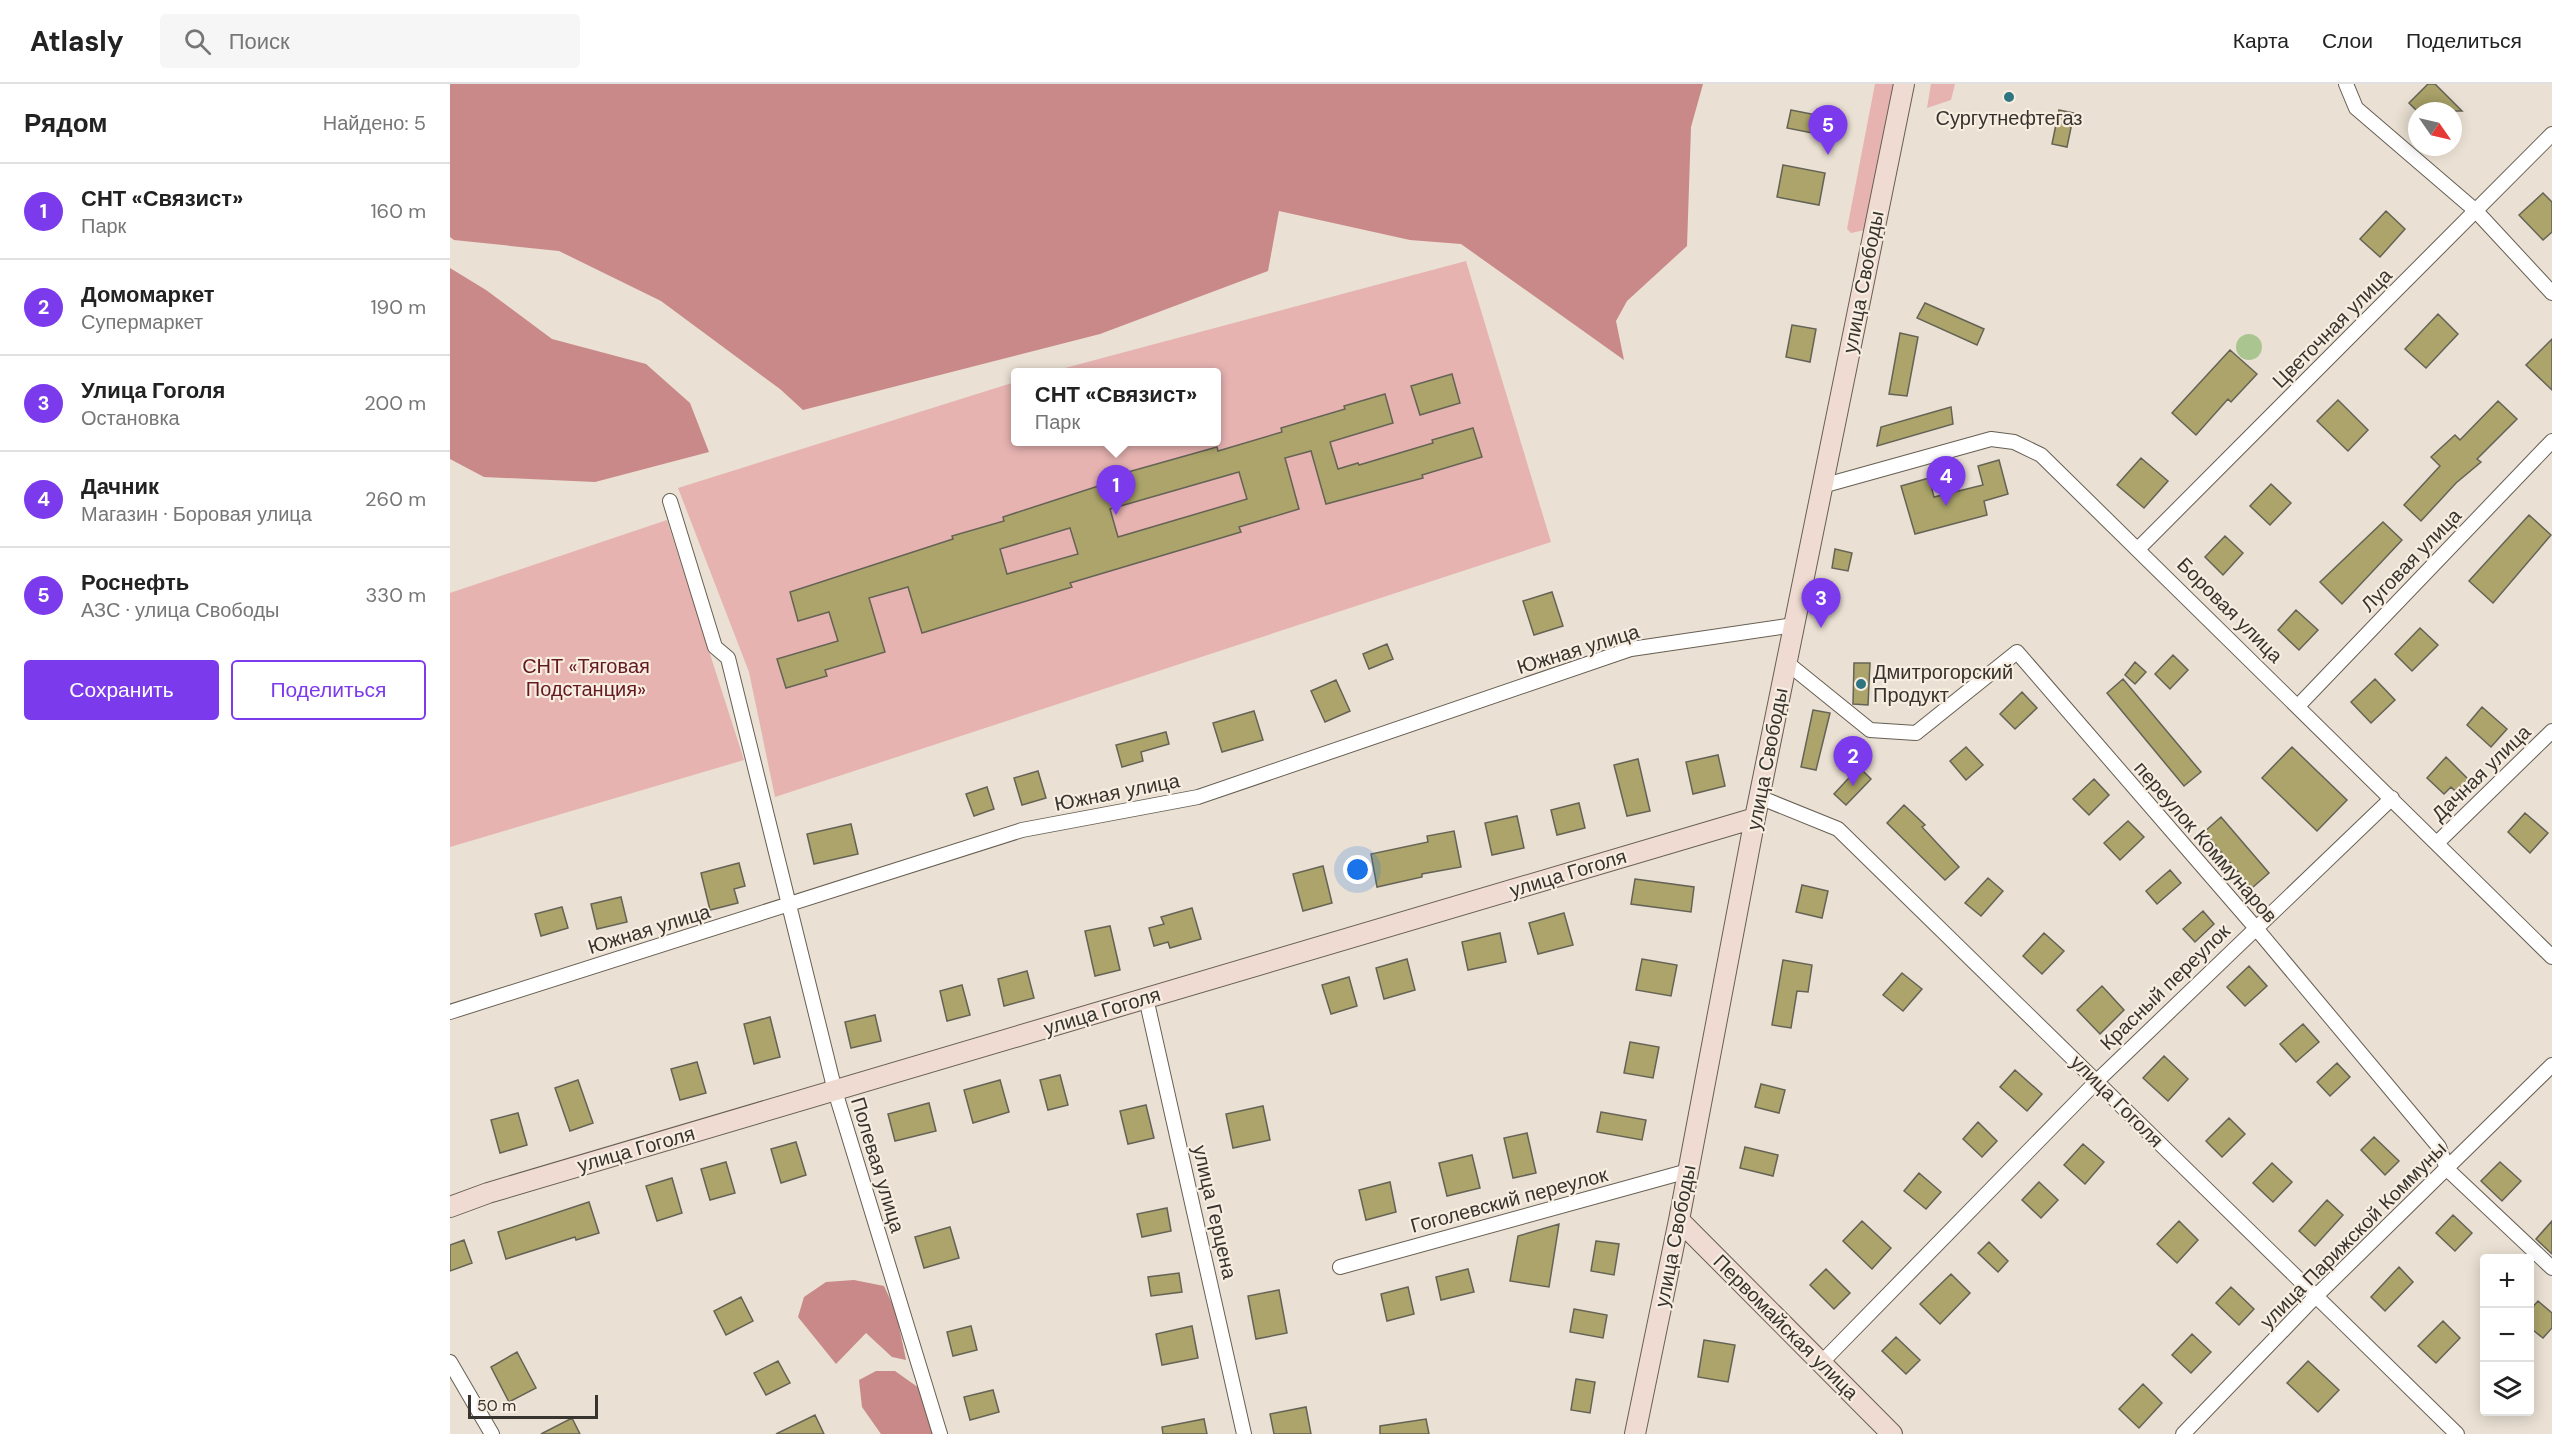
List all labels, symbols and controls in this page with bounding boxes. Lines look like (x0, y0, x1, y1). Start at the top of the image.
search box (160, 14, 580, 68)
text: Atlasly (30, 23, 124, 60)
icon: search (181, 25, 214, 58)
text: Поиск (229, 27, 290, 56)
text: Карта (2233, 27, 2289, 55)
text: Слои (2322, 27, 2373, 55)
text: Поделиться (2406, 27, 2522, 55)
marker: Сургутнефтегаз (2002, 90, 2016, 104)
north arrow (2408, 102, 2462, 156)
place label: Сургутнефтегаз (1936, 105, 2082, 131)
text: Рядом (24, 106, 107, 140)
pin: 5 (1808, 106, 1848, 155)
text: Найдено: 5 (323, 110, 426, 136)
text: СНТ «Связист» (81, 184, 243, 213)
text: 1 (40, 198, 47, 224)
text: 160 m (370, 198, 426, 224)
street label: улица Свободы (1836, 209, 1890, 355)
text: Парк (81, 213, 126, 239)
street label: Цветочная улица (2267, 262, 2398, 393)
text: Домомаркет (81, 280, 215, 309)
text: 2 (38, 294, 49, 320)
text: 190 m (370, 294, 426, 320)
text: Супермаркет (81, 309, 203, 335)
popup (1011, 368, 1221, 446)
text: Улица Гоголя (81, 376, 225, 405)
text: СНТ «Связист» (1035, 380, 1197, 409)
text: 3 (37, 390, 50, 416)
text: 200 m (364, 390, 426, 416)
text: Остановка (81, 405, 180, 431)
text: Парк (1035, 409, 1080, 435)
pin: 4 (1926, 456, 1966, 506)
pin: 1 (1096, 466, 1136, 515)
text: Дачник (81, 472, 159, 501)
text: 4 (37, 486, 50, 512)
text: 260 m (365, 486, 426, 512)
text: Магазин · Боровая улица (81, 501, 312, 527)
street label: Луговая улица (2355, 502, 2467, 617)
street label: Боровая улица (2172, 552, 2289, 669)
text: Роснефть (81, 568, 189, 597)
pin: 3 (1802, 578, 1840, 628)
text: 5 (37, 582, 50, 608)
text: 330 m (366, 582, 426, 608)
text: АЗС · улица Свободы (81, 597, 279, 623)
street label: Южная улица (1514, 618, 1643, 680)
park label: СНТ «Тяговая Подстанция» (522, 653, 650, 702)
place label: Дмитрогорский Продукт (1873, 659, 2013, 708)
button: Сохранить (24, 660, 219, 720)
button: Поделиться (231, 660, 426, 720)
marker: Дмитрогорский Продукт (1854, 677, 1868, 691)
street label: улица Свободы (1740, 686, 1794, 832)
street label: Дачная улица (2426, 719, 2537, 827)
pin: 2 (1834, 736, 1872, 786)
street label: переулок Коммунаров (2129, 756, 2283, 928)
street label: Южная улица (1052, 767, 1183, 817)
street label: улица Гоголя (1506, 843, 1630, 903)
your location (1343, 855, 1372, 884)
street label: Южная улица (585, 898, 714, 960)
street label: Красный переулок (2094, 918, 2236, 1056)
street label: улица Гоголя (1040, 981, 1164, 1041)
street label: улица Гоголя (2065, 1049, 2169, 1153)
street label: Полевая улица (845, 1094, 911, 1237)
street label: улица Гоголя (574, 1120, 698, 1178)
street label: улица Парижской Коммуны (2254, 1136, 2452, 1334)
street label: улица Герцена (1187, 1143, 1243, 1282)
street label: Гоголевский переулок (1408, 1161, 1611, 1239)
street label: улица Свободы (1648, 1163, 1702, 1309)
street label: Первомайская улица (1708, 1249, 1865, 1406)
map controls (2480, 1254, 2534, 1416)
button: + (2480, 1254, 2534, 1308)
button: − (2480, 1308, 2534, 1362)
button: layers (2480, 1362, 2534, 1416)
scale bar (468, 1392, 598, 1420)
text: 50 m (477, 1395, 516, 1416)

